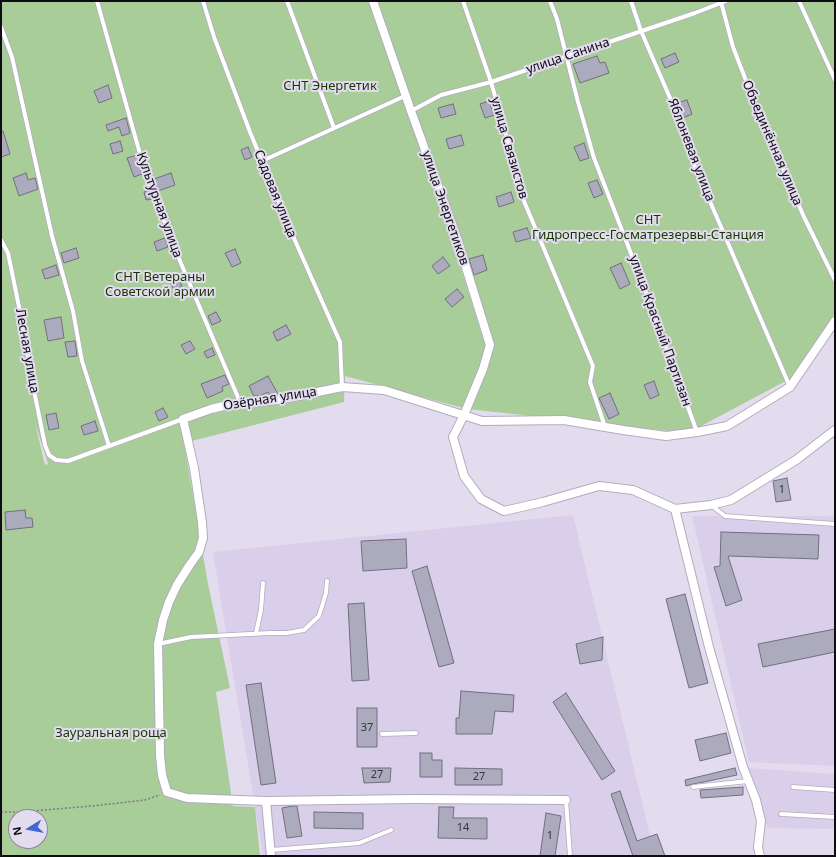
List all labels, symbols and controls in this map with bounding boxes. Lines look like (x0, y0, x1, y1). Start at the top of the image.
street label: улица Санина (524, 34, 612, 78)
park label: СНТ Энергетик (283, 78, 377, 94)
street label: Объединённая улица (739, 78, 805, 208)
street label: улица Связистов (487, 95, 531, 201)
street label: Яблоневая улица (664, 96, 718, 204)
street label: Садовая улица (250, 148, 300, 240)
street label: улица Энергетиков (418, 149, 472, 267)
street label: Культурная улица (133, 150, 185, 260)
park label: СНТ Гидропресс-Госматрезервы-Станция (532, 212, 764, 243)
street label: улица Красный Партизан (625, 253, 695, 409)
park label: СНТ Ветераны Советской армии (105, 269, 215, 300)
street label: Лесная улица (12, 307, 42, 395)
street label: Озёрная улица (222, 384, 318, 414)
house number: 1 (779, 483, 785, 497)
house number: 37 (361, 721, 373, 735)
park label: Зауральная роща (55, 725, 167, 741)
house number: 27 (371, 768, 383, 782)
house number: 27 (473, 770, 485, 784)
north arrow (8, 809, 48, 849)
house number: 14 (457, 821, 469, 835)
text: N (8, 825, 25, 837)
house number: 1 (547, 829, 553, 843)

